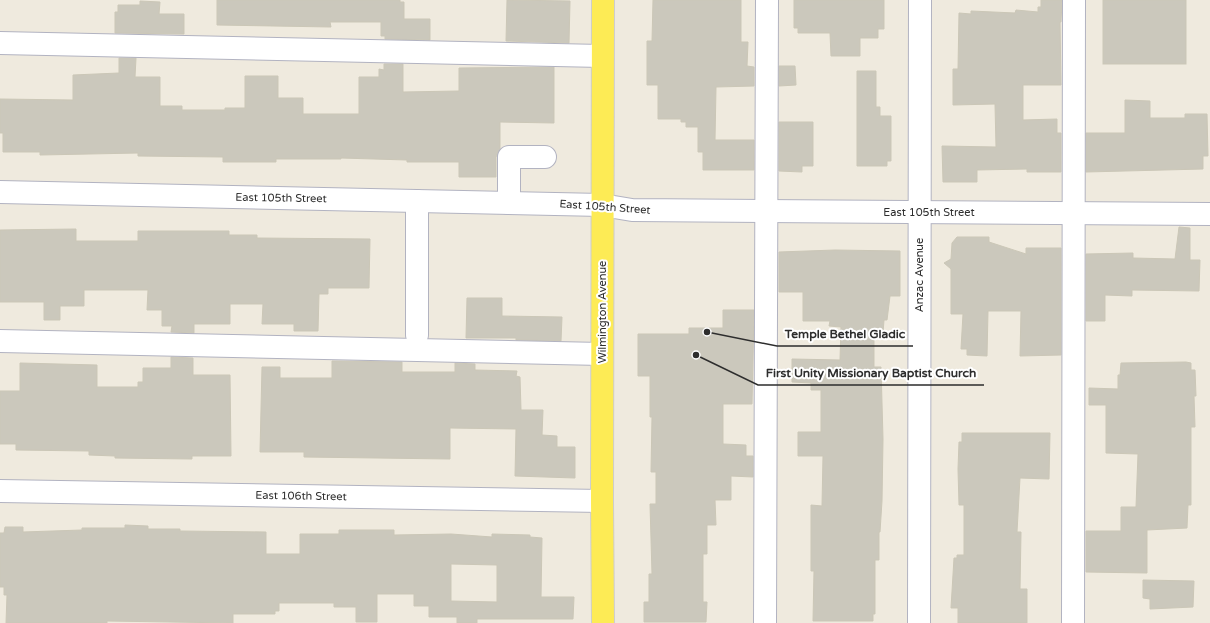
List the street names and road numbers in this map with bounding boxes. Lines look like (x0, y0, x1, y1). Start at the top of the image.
street label: East 105th Street (235, 191, 327, 205)
street label: East 105th Street (559, 197, 651, 217)
street label: East 105th Street (883, 206, 975, 219)
street label: Anzac Avenue (913, 238, 926, 312)
street label: Wilmington Avenue (596, 261, 609, 363)
street label: East 106th Street (255, 489, 347, 503)

